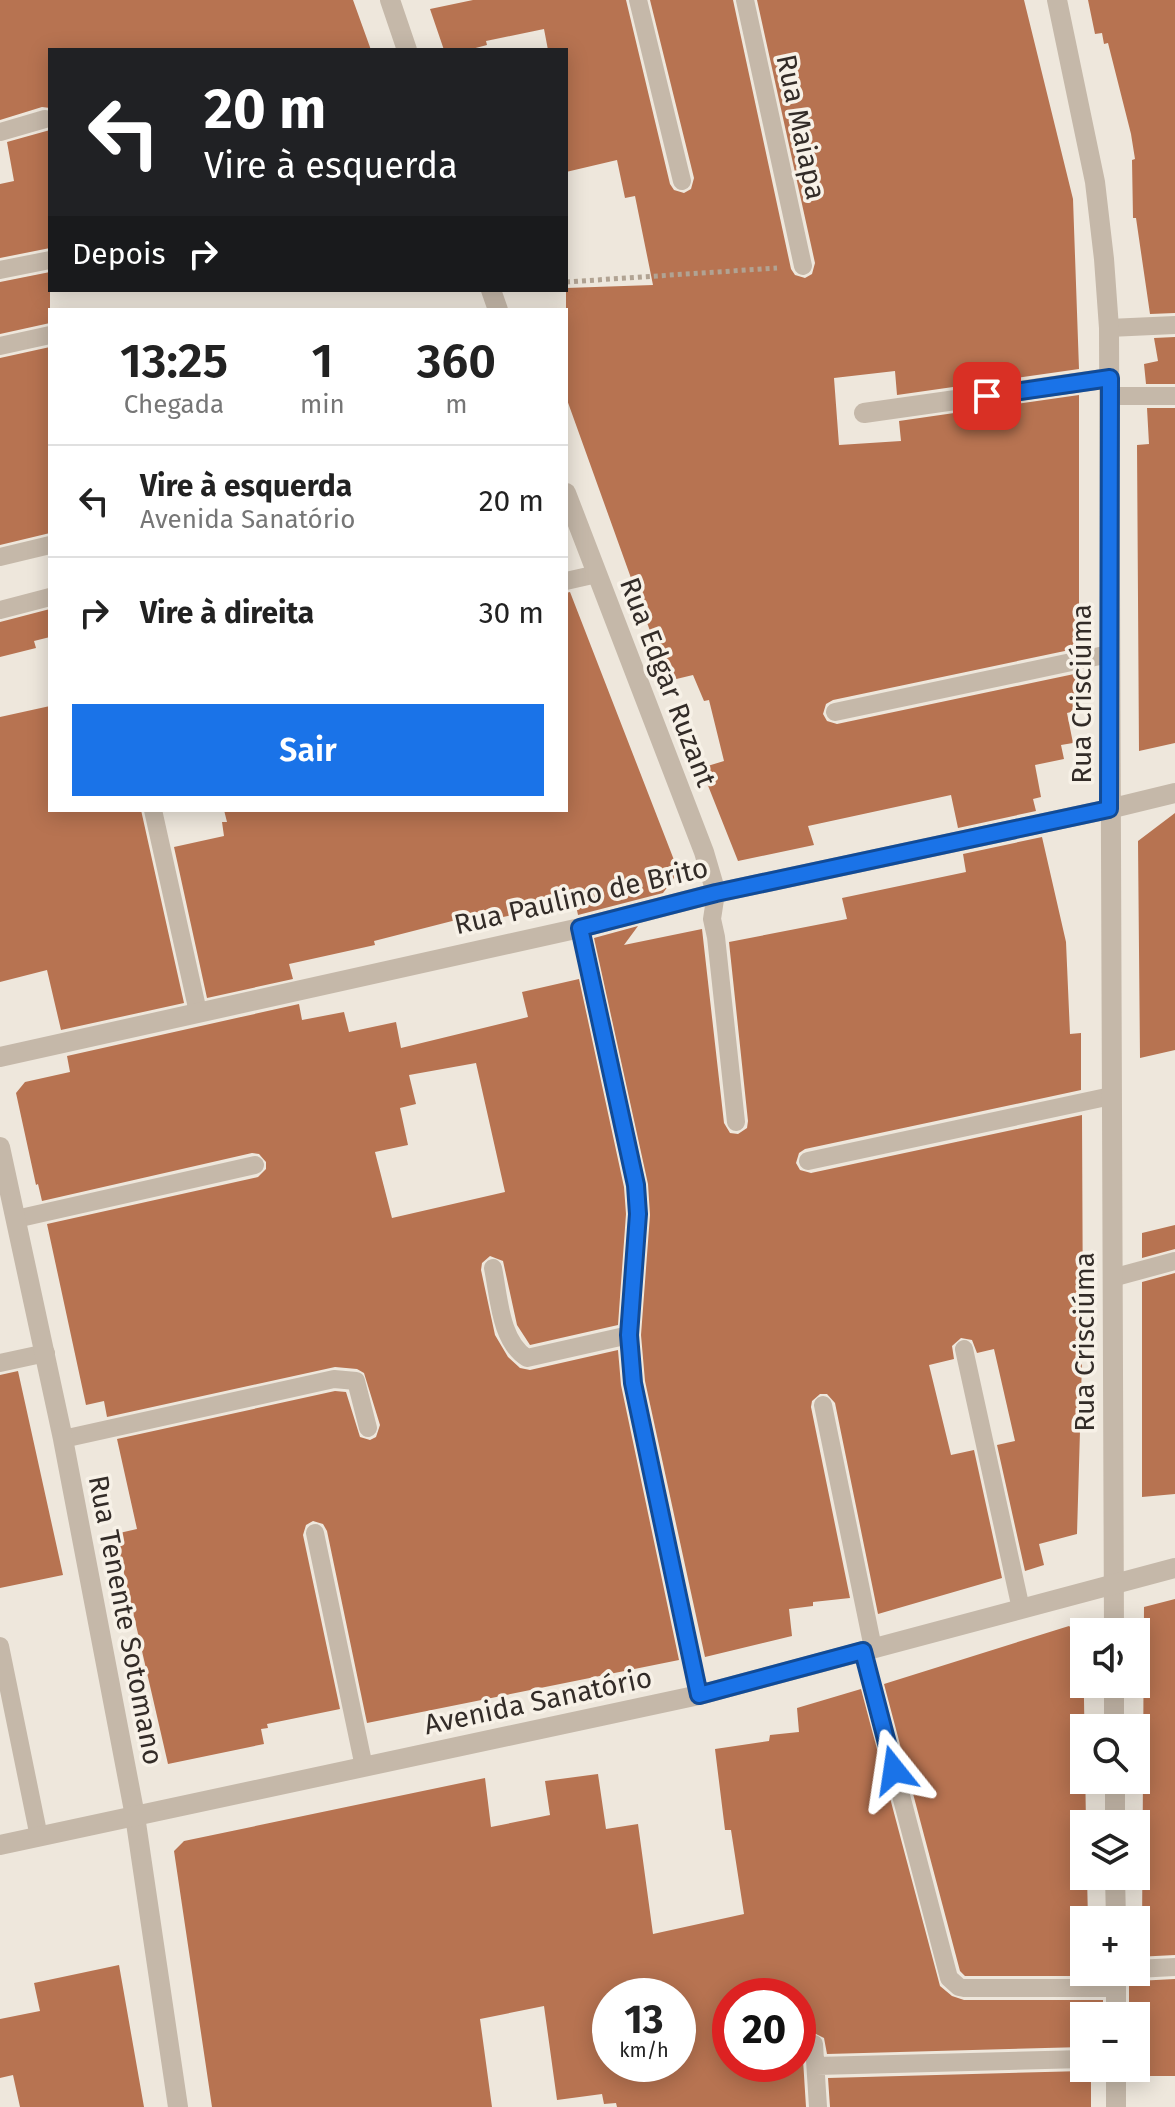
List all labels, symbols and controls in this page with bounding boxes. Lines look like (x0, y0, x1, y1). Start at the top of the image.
street label: Rua Maiapa (770, 51, 832, 203)
text: 20 m (204, 76, 326, 143)
icon: left (72, 80, 176, 184)
text: Vire à esquerda (204, 144, 458, 188)
icon: right (181, 232, 225, 276)
text: Depois (72, 236, 165, 272)
text: 13:25 (120, 332, 228, 390)
text: 1 (311, 332, 333, 390)
text: 360 (417, 332, 496, 390)
pin (953, 362, 1021, 430)
icon: arrive (965, 374, 1009, 418)
text: Chegada (124, 389, 224, 420)
text: min (300, 389, 345, 420)
text: m (445, 389, 468, 420)
text: Vire à esquerda (140, 468, 352, 504)
icon: left (72, 479, 116, 523)
text: 20 m (479, 483, 544, 519)
text: Avenida Sanatório (140, 504, 355, 535)
street label: Rua Edgar Ruzant (613, 573, 723, 792)
icon: right (72, 591, 116, 635)
text: Vire à direita (140, 595, 314, 631)
text: 30 m (479, 595, 544, 631)
street label: Rua Crisciúma (1065, 604, 1098, 784)
button: Sair (72, 704, 544, 796)
street label: Rua Paulino de Brito (451, 851, 711, 941)
street label: Rua Crisciúma (1068, 1252, 1101, 1432)
street label: Rua Tenente Sotomano (82, 1472, 170, 1768)
map controls (1070, 1618, 1150, 2082)
button: sound (1070, 1618, 1150, 1698)
street label: Avenida Sanatório (421, 1661, 655, 1741)
button: search (1070, 1714, 1150, 1794)
position arrow (852, 1728, 936, 1812)
button: layers (1070, 1810, 1150, 1890)
button: + (1070, 1906, 1150, 1986)
speed limit sign: 20 (712, 1978, 816, 2082)
text: 13 (624, 1996, 664, 2044)
button: − (1070, 2002, 1150, 2082)
text: km/h (619, 2038, 669, 2062)

